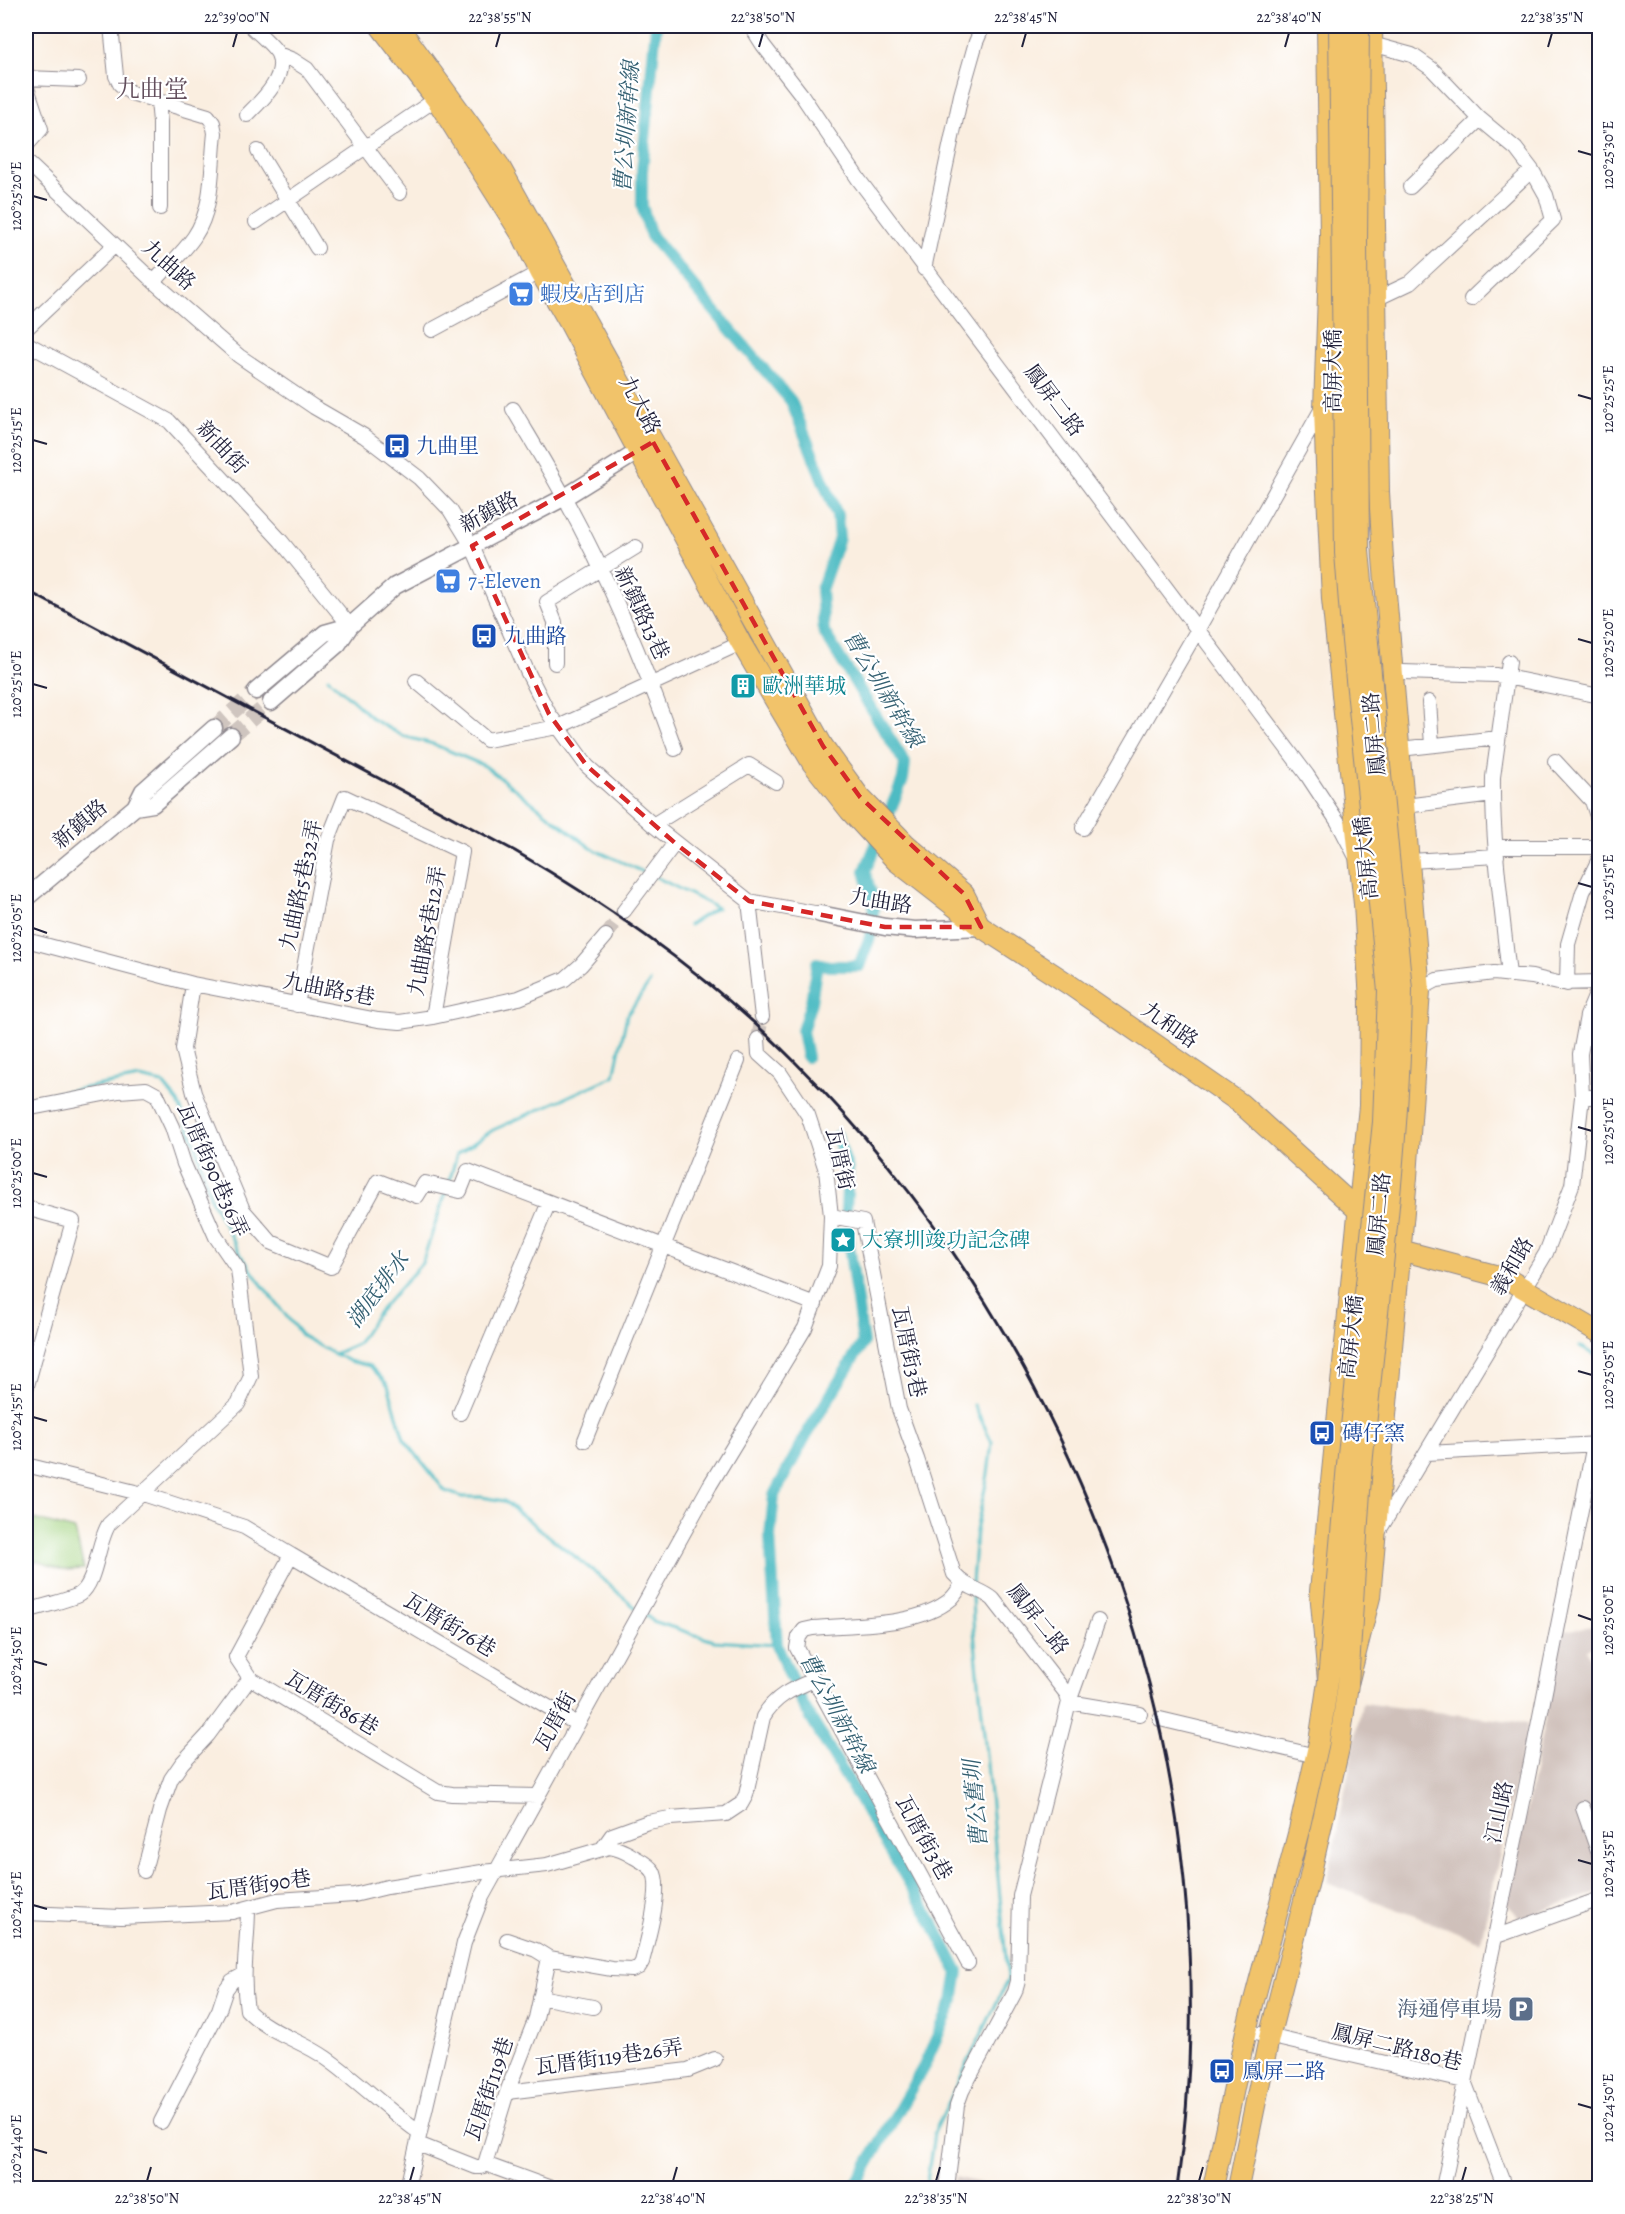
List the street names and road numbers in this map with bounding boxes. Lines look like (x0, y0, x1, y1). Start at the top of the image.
street label: 九曲路 (136, 234, 202, 296)
street label: 高屏大橋 (1319, 329, 1347, 413)
street label: 鳳屏二路 (1018, 358, 1090, 442)
street label: 九大路 (613, 371, 667, 439)
street label: 新曲街 (190, 414, 254, 480)
street label: 新鎮路 (455, 485, 523, 539)
street label: 新鎮路13巷 (608, 562, 676, 664)
street label: 鳳屏二路 (1356, 691, 1392, 777)
street label: 新鎮路 (47, 793, 113, 855)
street label: 高屏大橋 (1348, 815, 1384, 901)
street label: 九曲路5巷32弄 (274, 817, 328, 953)
street label: 九曲路5巷12弄 (402, 864, 452, 998)
street label: 九曲路 (848, 882, 914, 920)
street label: 九曲路5巷 (281, 966, 377, 1012)
street label: 九和路 (1136, 995, 1204, 1055)
street label: 瓦厝街90巷36弄 (171, 1098, 255, 1242)
street label: 瓦厝街 (819, 1125, 861, 1193)
street label: 鳳屏二路 (1361, 1171, 1397, 1257)
street label: 義和路 (1484, 1232, 1540, 1300)
street label: 高屏大橋 (1333, 1294, 1369, 1380)
street label: 瓦厝街3巷 (886, 1304, 932, 1400)
street label: 鳳屏二路 (1001, 1578, 1075, 1660)
street label: 瓦厝街76巷 (399, 1587, 501, 1663)
street label: 瓦厝街86巷 (280, 1664, 384, 1742)
street label: 瓦厝街 (527, 1687, 583, 1755)
street label: 江山路 (1479, 1778, 1519, 1846)
street label: 瓦厝街3巷 (889, 1791, 959, 1885)
street label: 瓦厝街90巷 (205, 1864, 313, 1906)
street label: 鳳屏二路180巷 (1329, 2017, 1465, 2077)
street label: 瓦厝街119巷 (458, 2033, 520, 2145)
street label: 瓦厝街119巷26弄 (533, 2033, 685, 2081)

